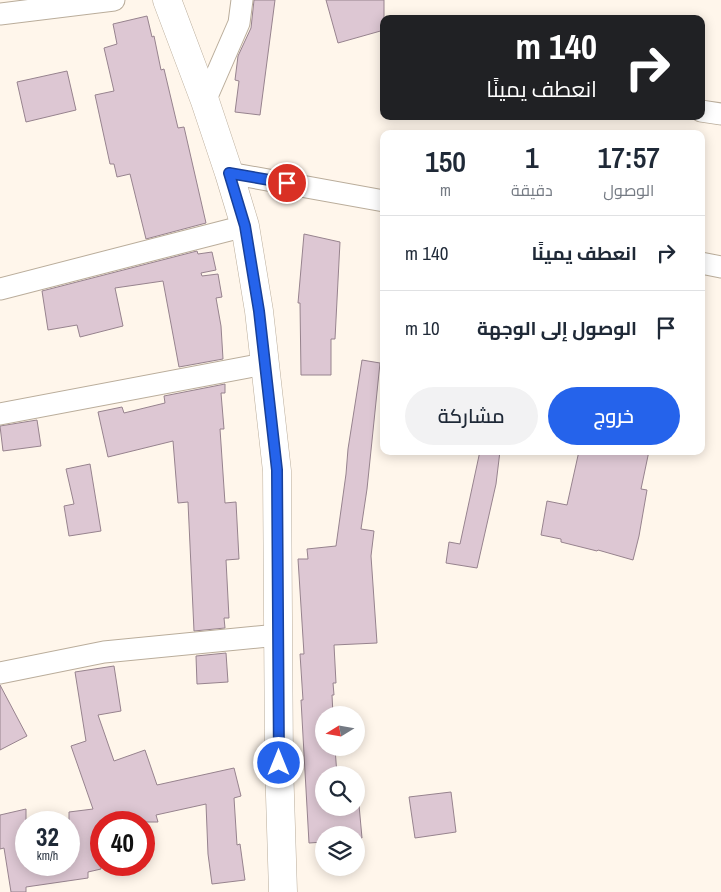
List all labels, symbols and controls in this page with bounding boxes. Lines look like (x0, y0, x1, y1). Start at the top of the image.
text: 140 m (516, 23, 597, 70)
icon: right (615, 35, 680, 100)
text: انعطف يمينًا (486, 74, 597, 104)
text: 1 (525, 137, 539, 177)
text: 17:57 (598, 137, 660, 177)
text: 150 (425, 141, 466, 181)
pin (266, 162, 308, 204)
icon: arrive (273, 169, 301, 197)
text: m (440, 179, 451, 201)
text: دقيقة (511, 179, 553, 201)
text: الوصول (603, 179, 654, 201)
icon: right (652, 239, 680, 267)
text: 140 m (405, 240, 448, 266)
text: انعطف يمينًا (531, 240, 637, 266)
icon: arrive (652, 314, 680, 342)
text: 10 m (405, 315, 440, 341)
text: الوصول إلى الوجهة (477, 315, 637, 341)
button: مشاركة (405, 387, 538, 445)
button: خروج (548, 387, 680, 445)
north arrow (315, 706, 365, 756)
map controls (315, 706, 365, 876)
position arrow (252, 736, 304, 788)
button: search (315, 766, 365, 816)
speed limit sign: 40 (90, 811, 155, 876)
text: 32 (36, 820, 59, 854)
button: layers (315, 826, 365, 876)
text: km/h (37, 848, 58, 864)

